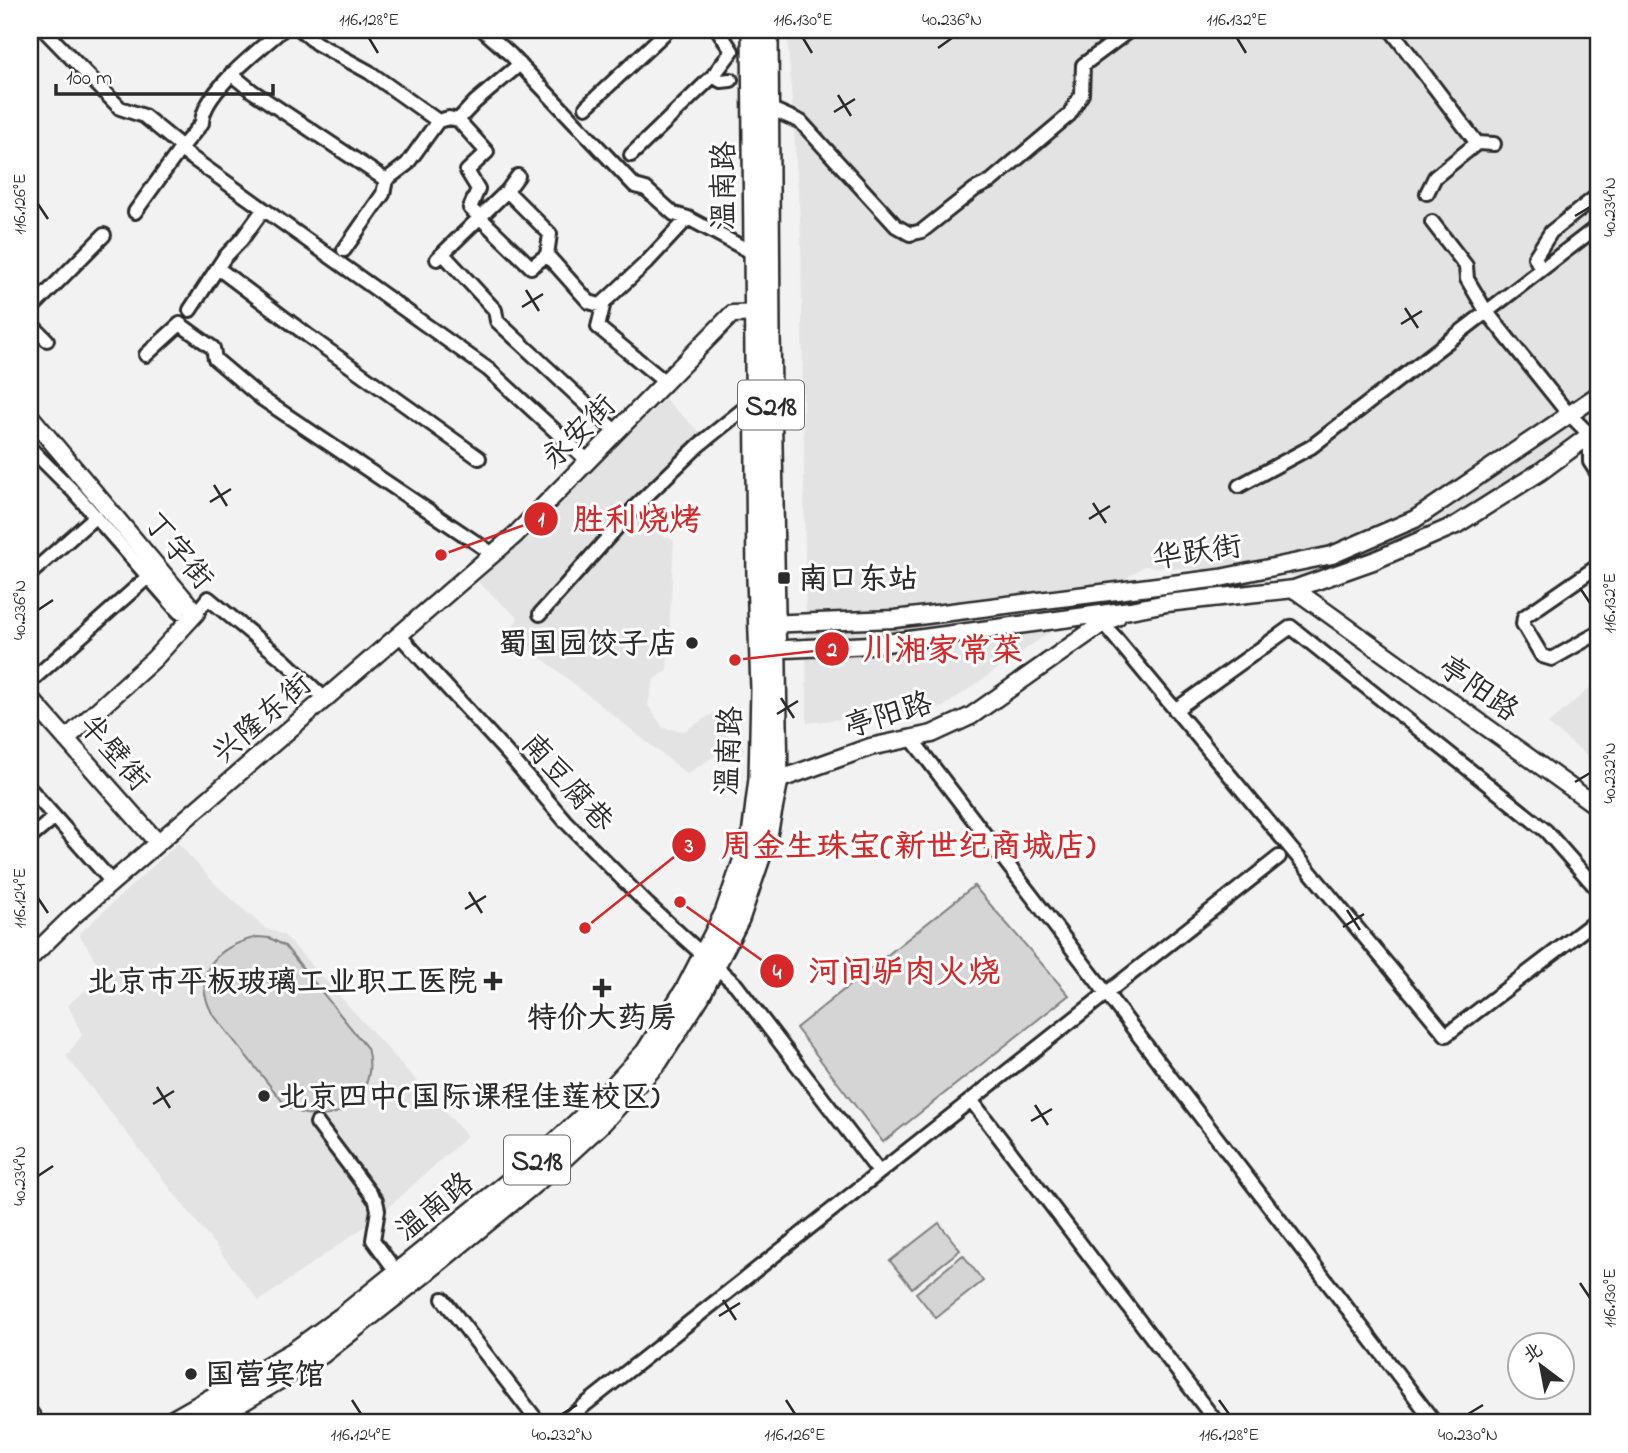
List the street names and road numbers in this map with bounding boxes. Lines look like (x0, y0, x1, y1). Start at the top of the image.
street label: 温南路 (704, 141, 748, 231)
road number: S218 (738, 380, 804, 430)
street label: 永安街 (533, 386, 627, 480)
street label: 丁字街 (131, 503, 222, 601)
street label: 华跃街 (1150, 526, 1245, 582)
street label: 亭阳路 (1428, 647, 1527, 734)
street label: 兴隆东街 (203, 664, 323, 776)
street label: 亭阳路 (839, 683, 938, 751)
street label: 温南路 (707, 705, 755, 797)
street label: 半壁街 (67, 706, 159, 802)
street label: 南豆腐巷 (509, 725, 622, 843)
road number: S218 (504, 1136, 570, 1184)
street label: 温南路 (387, 1163, 485, 1254)

